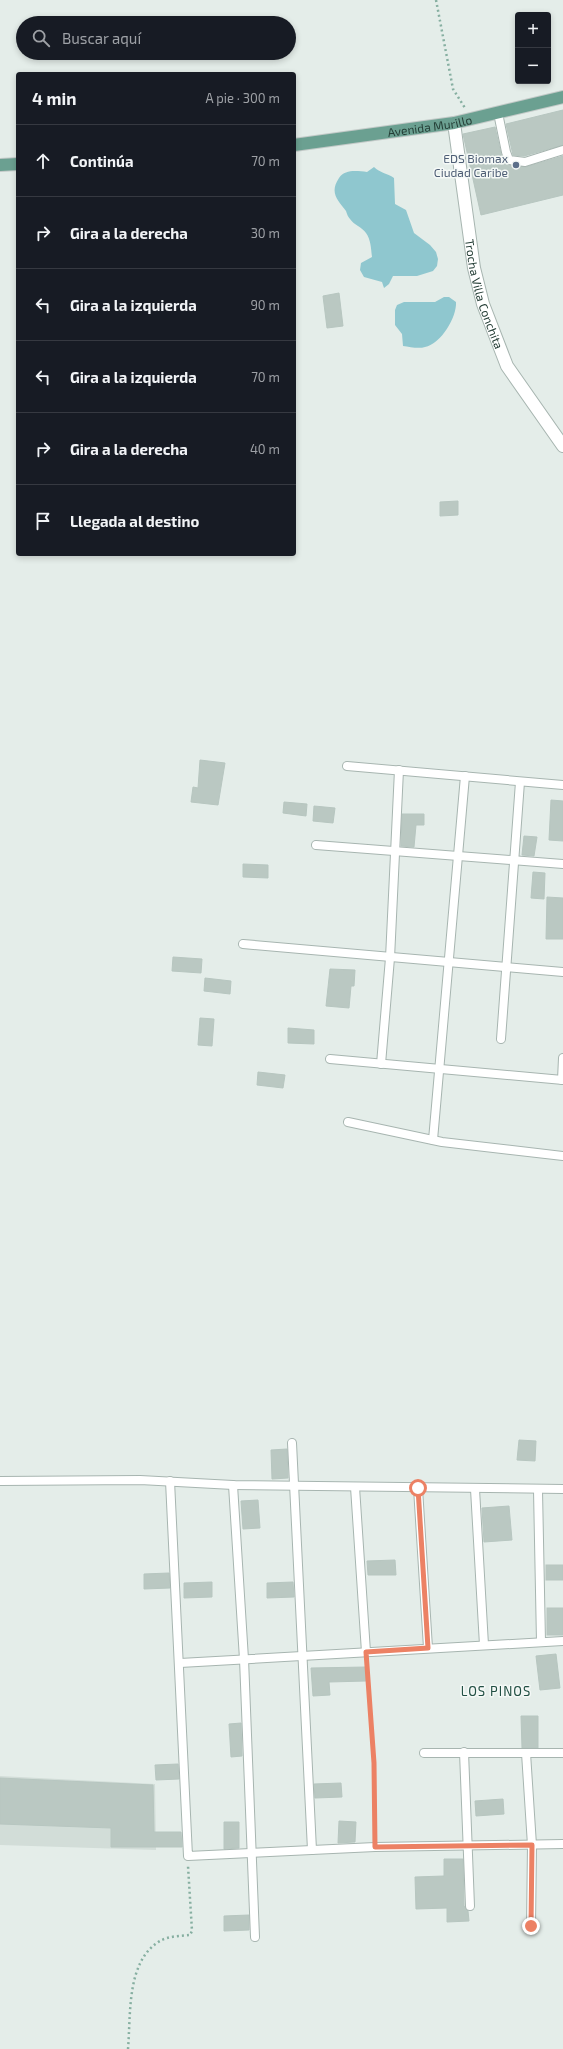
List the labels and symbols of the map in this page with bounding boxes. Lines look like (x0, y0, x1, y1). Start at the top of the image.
street label: Avenida Murillo (387, 112, 473, 139)
place label: EDS Biomax Ciudad Caribe (434, 151, 509, 179)
marker: EDS Biomax Ciudad Caribe (511, 160, 521, 170)
street label: Trocha Villa Conchita (463, 238, 507, 351)
route start (409, 1479, 427, 1497)
district label: LOS PINOS (461, 1683, 531, 1699)
route end (522, 1917, 540, 1935)

